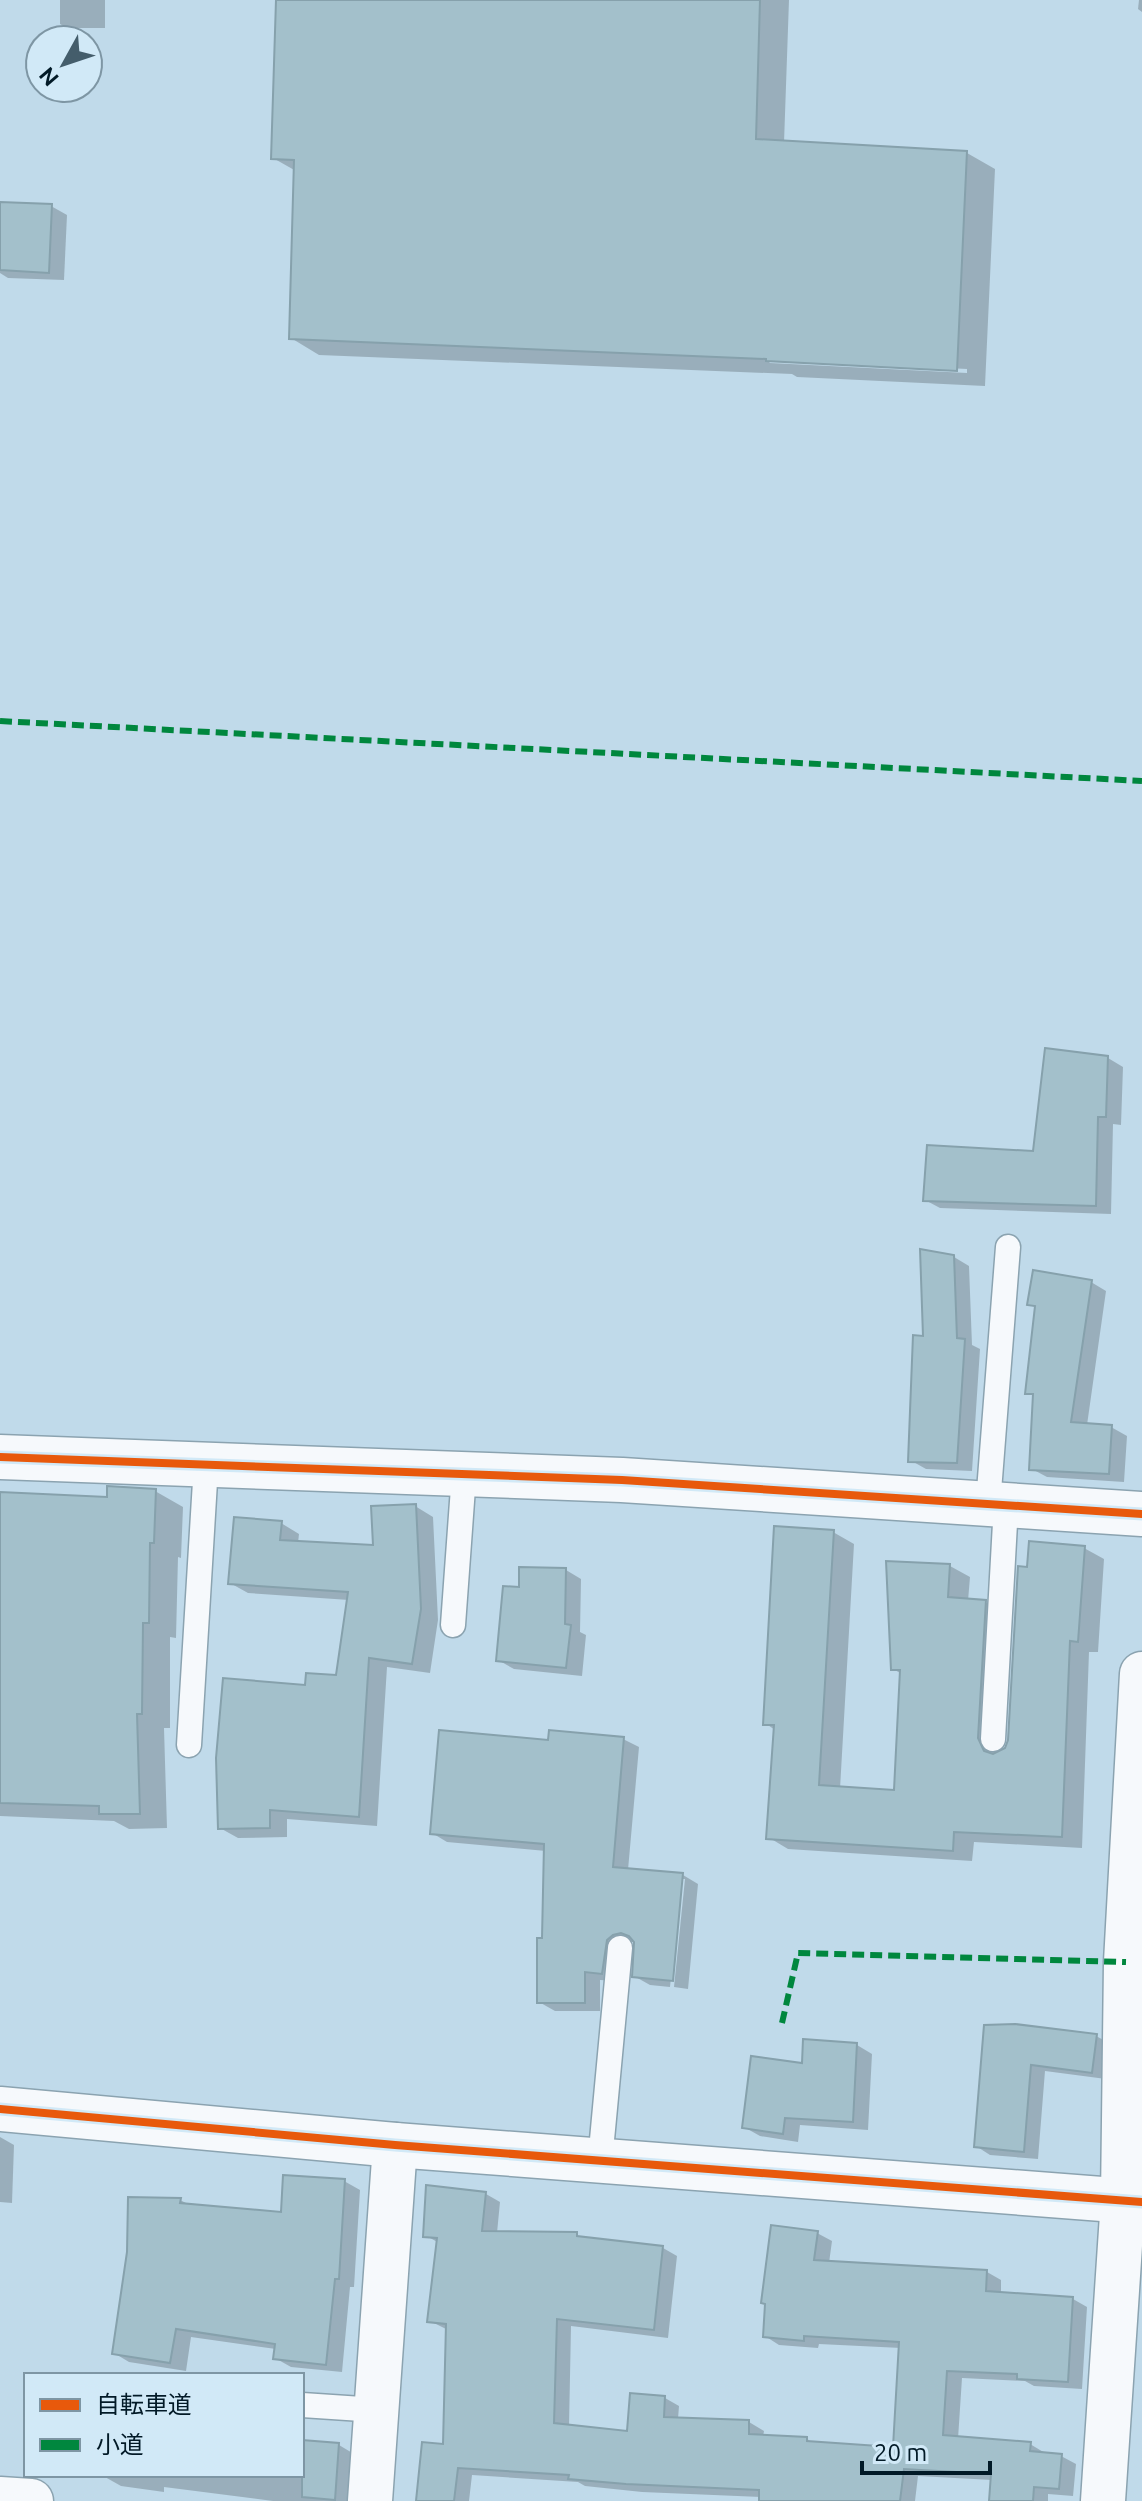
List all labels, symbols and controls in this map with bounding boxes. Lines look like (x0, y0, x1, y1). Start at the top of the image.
north arrow (24, 24, 104, 104)
text: N (33, 63, 63, 92)
legend (24, 2373, 304, 2477)
text: 自転車道 (96, 2391, 192, 2418)
scale bar (862, 2425, 990, 2475)
text: 小道 (96, 2431, 144, 2458)
text: 20 m (874, 2439, 927, 2466)

